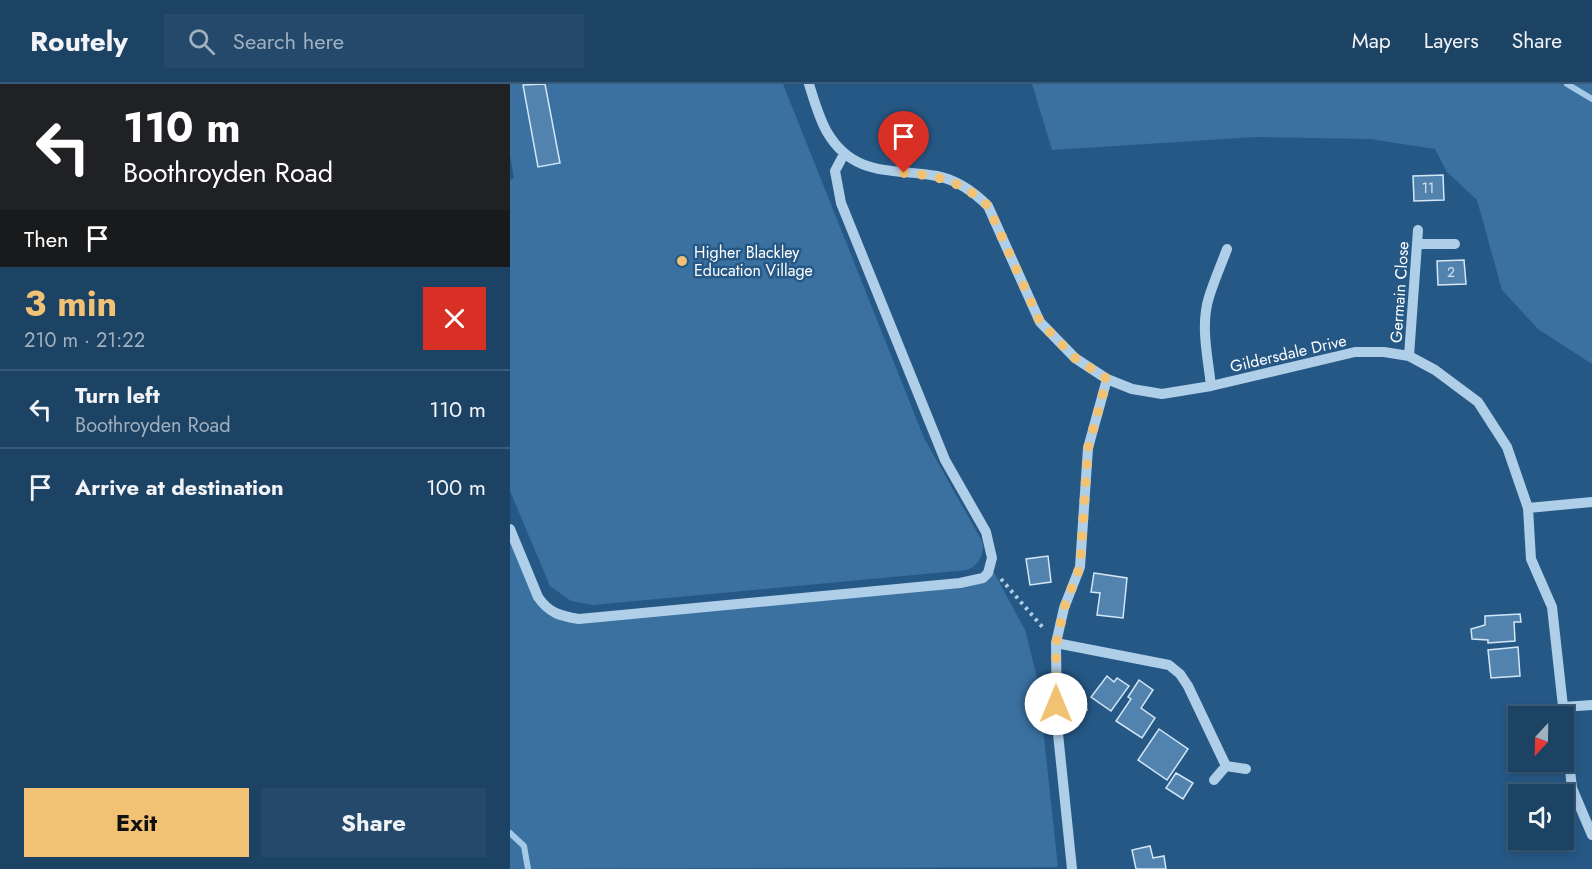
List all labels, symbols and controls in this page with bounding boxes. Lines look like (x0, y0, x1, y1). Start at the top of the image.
search box (164, 14, 584, 68)
text: Routely (30, 21, 128, 62)
icon: search (185, 25, 218, 58)
text: Search here (233, 25, 344, 57)
text: Map (1352, 26, 1391, 56)
text: Layers (1424, 26, 1479, 56)
text: Share (1512, 26, 1562, 56)
text: 110 m (123, 97, 241, 158)
icon: left (24, 108, 102, 186)
pin (878, 111, 929, 173)
icon: arrive (887, 120, 920, 153)
text: Boothroyden Road (123, 153, 333, 192)
house number: 11 (1422, 178, 1434, 198)
icon: arrive (81, 222, 114, 255)
text: Then (24, 223, 69, 255)
street label: Germain Close (1384, 240, 1415, 344)
place label: Higher Blackley Education Village (694, 241, 813, 282)
marker: Higher Blackley Education Village (675, 254, 689, 268)
house number: 2 (1447, 262, 1455, 282)
text: 3 min (24, 277, 117, 329)
button: close (423, 287, 486, 350)
text: 210 m · 21:22 (24, 326, 145, 355)
street label: Gildersdale Drive (1228, 329, 1348, 378)
text: Turn left (75, 379, 160, 411)
icon: left (24, 393, 57, 426)
text: 110 m (429, 393, 486, 425)
text: Boothroyden Road (75, 411, 231, 440)
icon: arrive (24, 471, 57, 504)
text: Arrive at destination (75, 471, 284, 503)
text: 100 m (426, 471, 486, 503)
position arrow (1024, 672, 1088, 736)
north arrow (1508, 706, 1574, 772)
map controls (1508, 706, 1574, 850)
button: sound (1508, 784, 1574, 850)
button: Exit (24, 788, 249, 857)
button: Share (261, 788, 486, 857)

